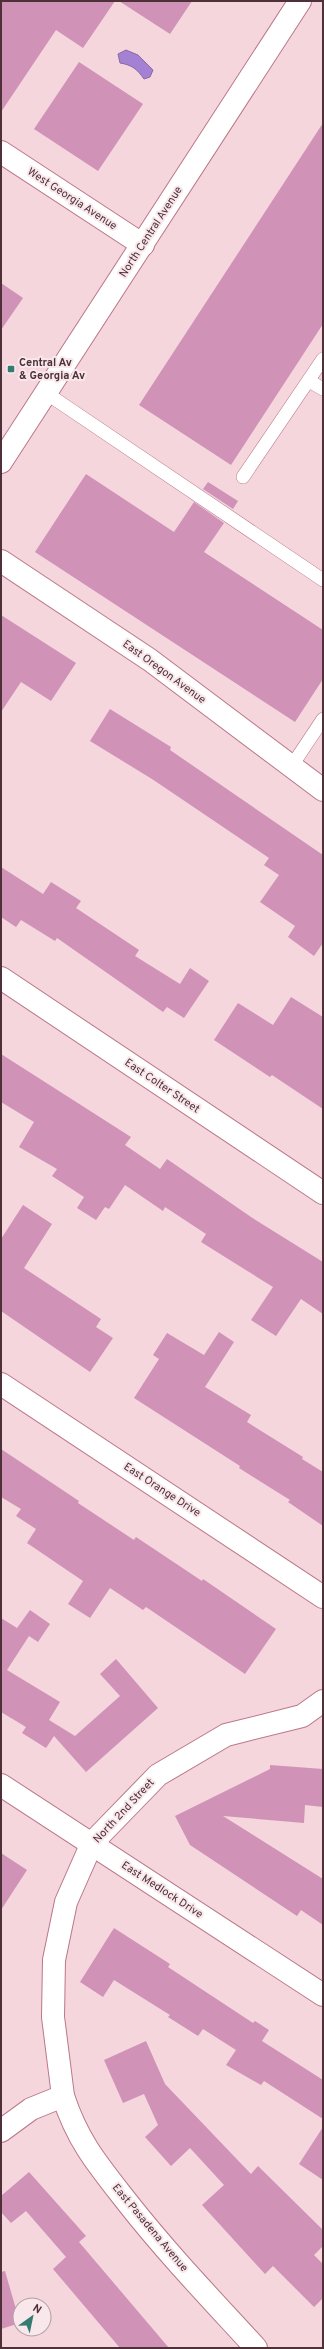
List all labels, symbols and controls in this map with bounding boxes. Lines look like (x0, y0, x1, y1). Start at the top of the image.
street label: West Georgia Avenue (25, 165, 120, 233)
street label: North Central Avenue (116, 184, 186, 280)
place label: Central Av & Georgia Av (19, 356, 85, 383)
marker: Central Av & Georgia Av (6, 364, 16, 374)
street label: East Oregon Avenue (120, 637, 208, 707)
street label: East Colter Street (122, 1056, 202, 1116)
street label: East Orange Drive (121, 1460, 203, 1520)
street label: North 2nd Street (91, 1776, 157, 1846)
street label: East Medlock Drive (119, 1858, 205, 1922)
street label: East Pasadena Avenue (109, 2181, 191, 2275)
north arrow (12, 2297, 52, 2337)
text: N (30, 2301, 44, 2317)

